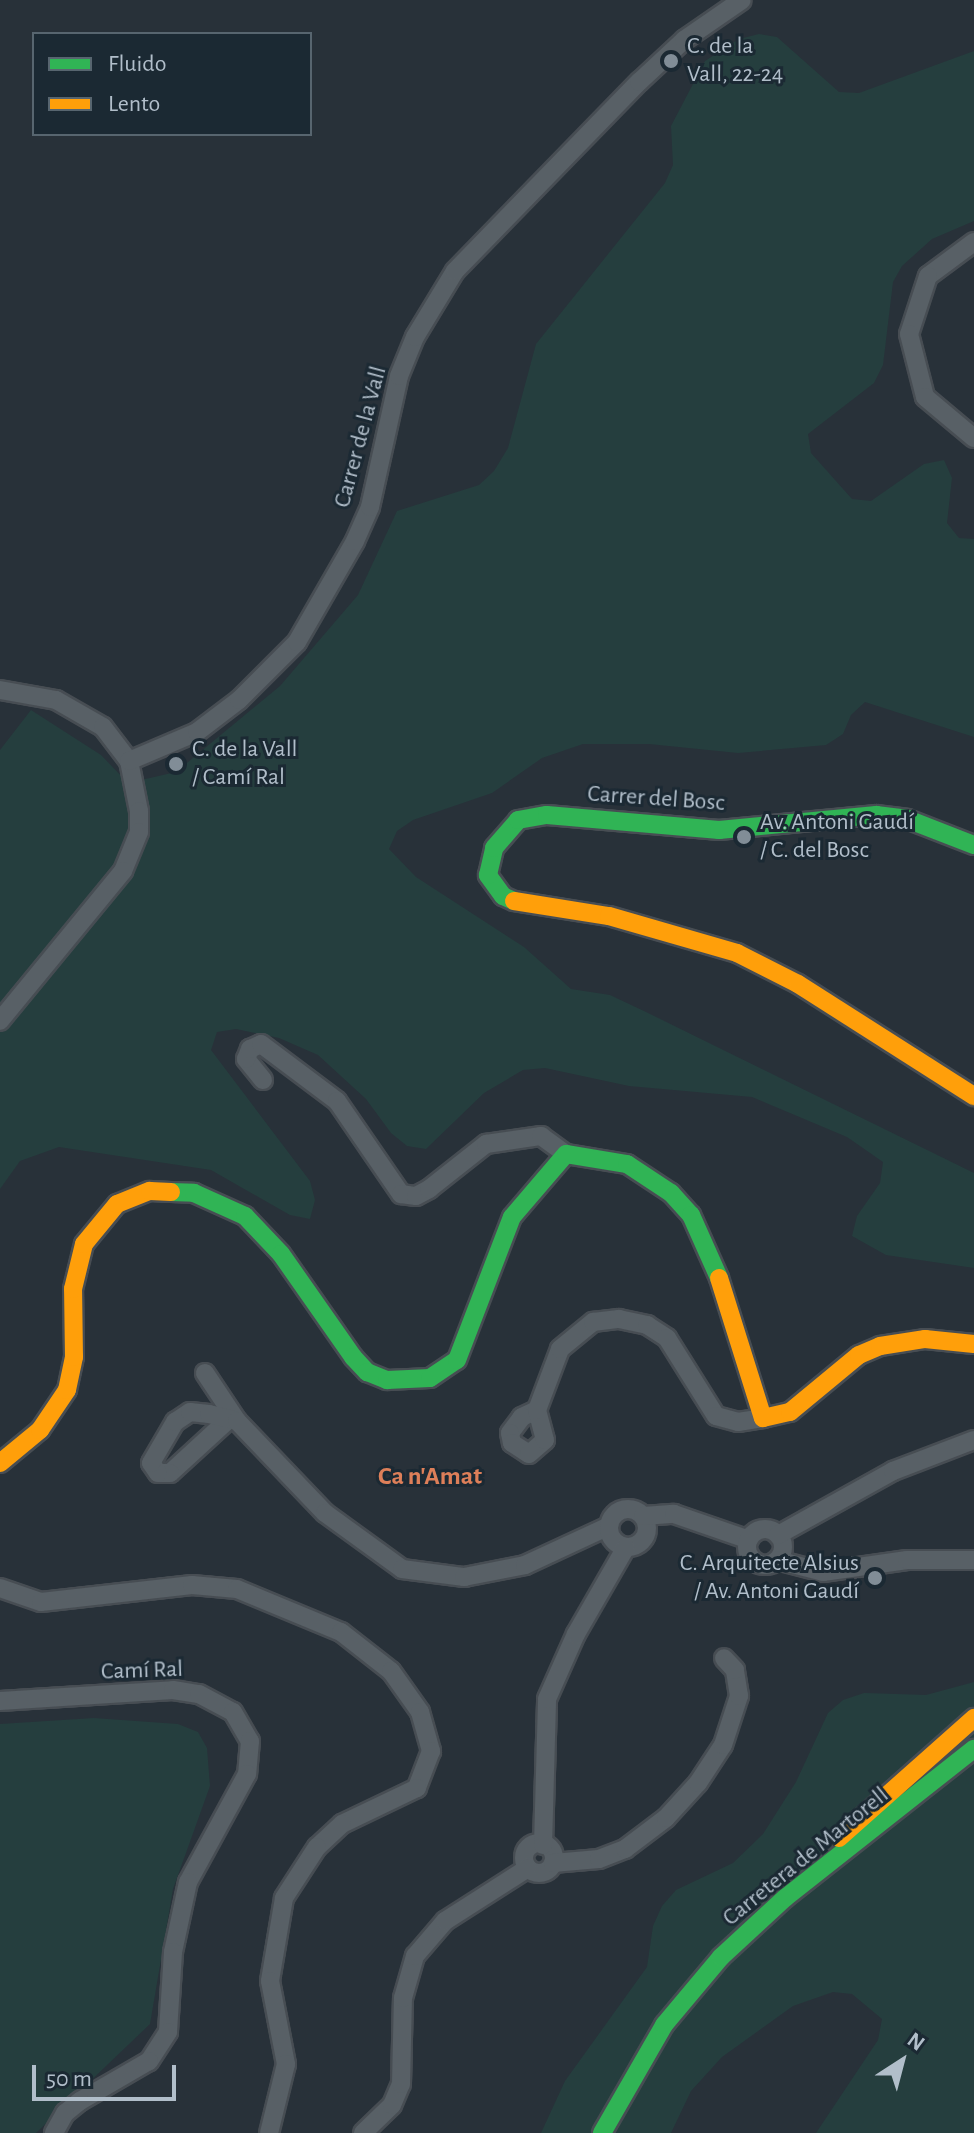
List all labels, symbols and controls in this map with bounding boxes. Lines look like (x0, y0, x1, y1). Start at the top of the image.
legend (32, 32, 312, 136)
place label: C. de la Vall, 22-24 (687, 33, 783, 89)
text: Fluido (108, 52, 167, 76)
marker: C. de la Vall, 22-24 (662, 52, 680, 70)
text: Lento (108, 92, 160, 116)
street label: Carrer de la Vall (328, 363, 394, 511)
place label: C. de la Vall / Camí Ral (192, 736, 298, 792)
marker: C. de la Vall / Camí Ral (167, 755, 185, 773)
street label: Carrer del Bosc (586, 780, 726, 818)
place label: Av. Antoni Gaudí / C. del Bosc (760, 809, 914, 865)
marker: Av. Antoni Gaudí / C. del Bosc (735, 828, 753, 846)
district label: Ca n'Amat (378, 1461, 482, 1493)
place label: C. Arquitecte Alsius / Av. Antoni Gaudí (680, 1550, 859, 1606)
marker: C. Arquitecte Alsius / Av. Antoni Gaudí (866, 1569, 884, 1587)
street label: Camí Ral (100, 1655, 184, 1687)
street label: Carretera de Martorell (717, 1781, 895, 1933)
north arrow (862, 2021, 942, 2101)
text: N (903, 2028, 929, 2055)
scale bar (36, 2049, 180, 2099)
text: 50 m (46, 2067, 92, 2091)

